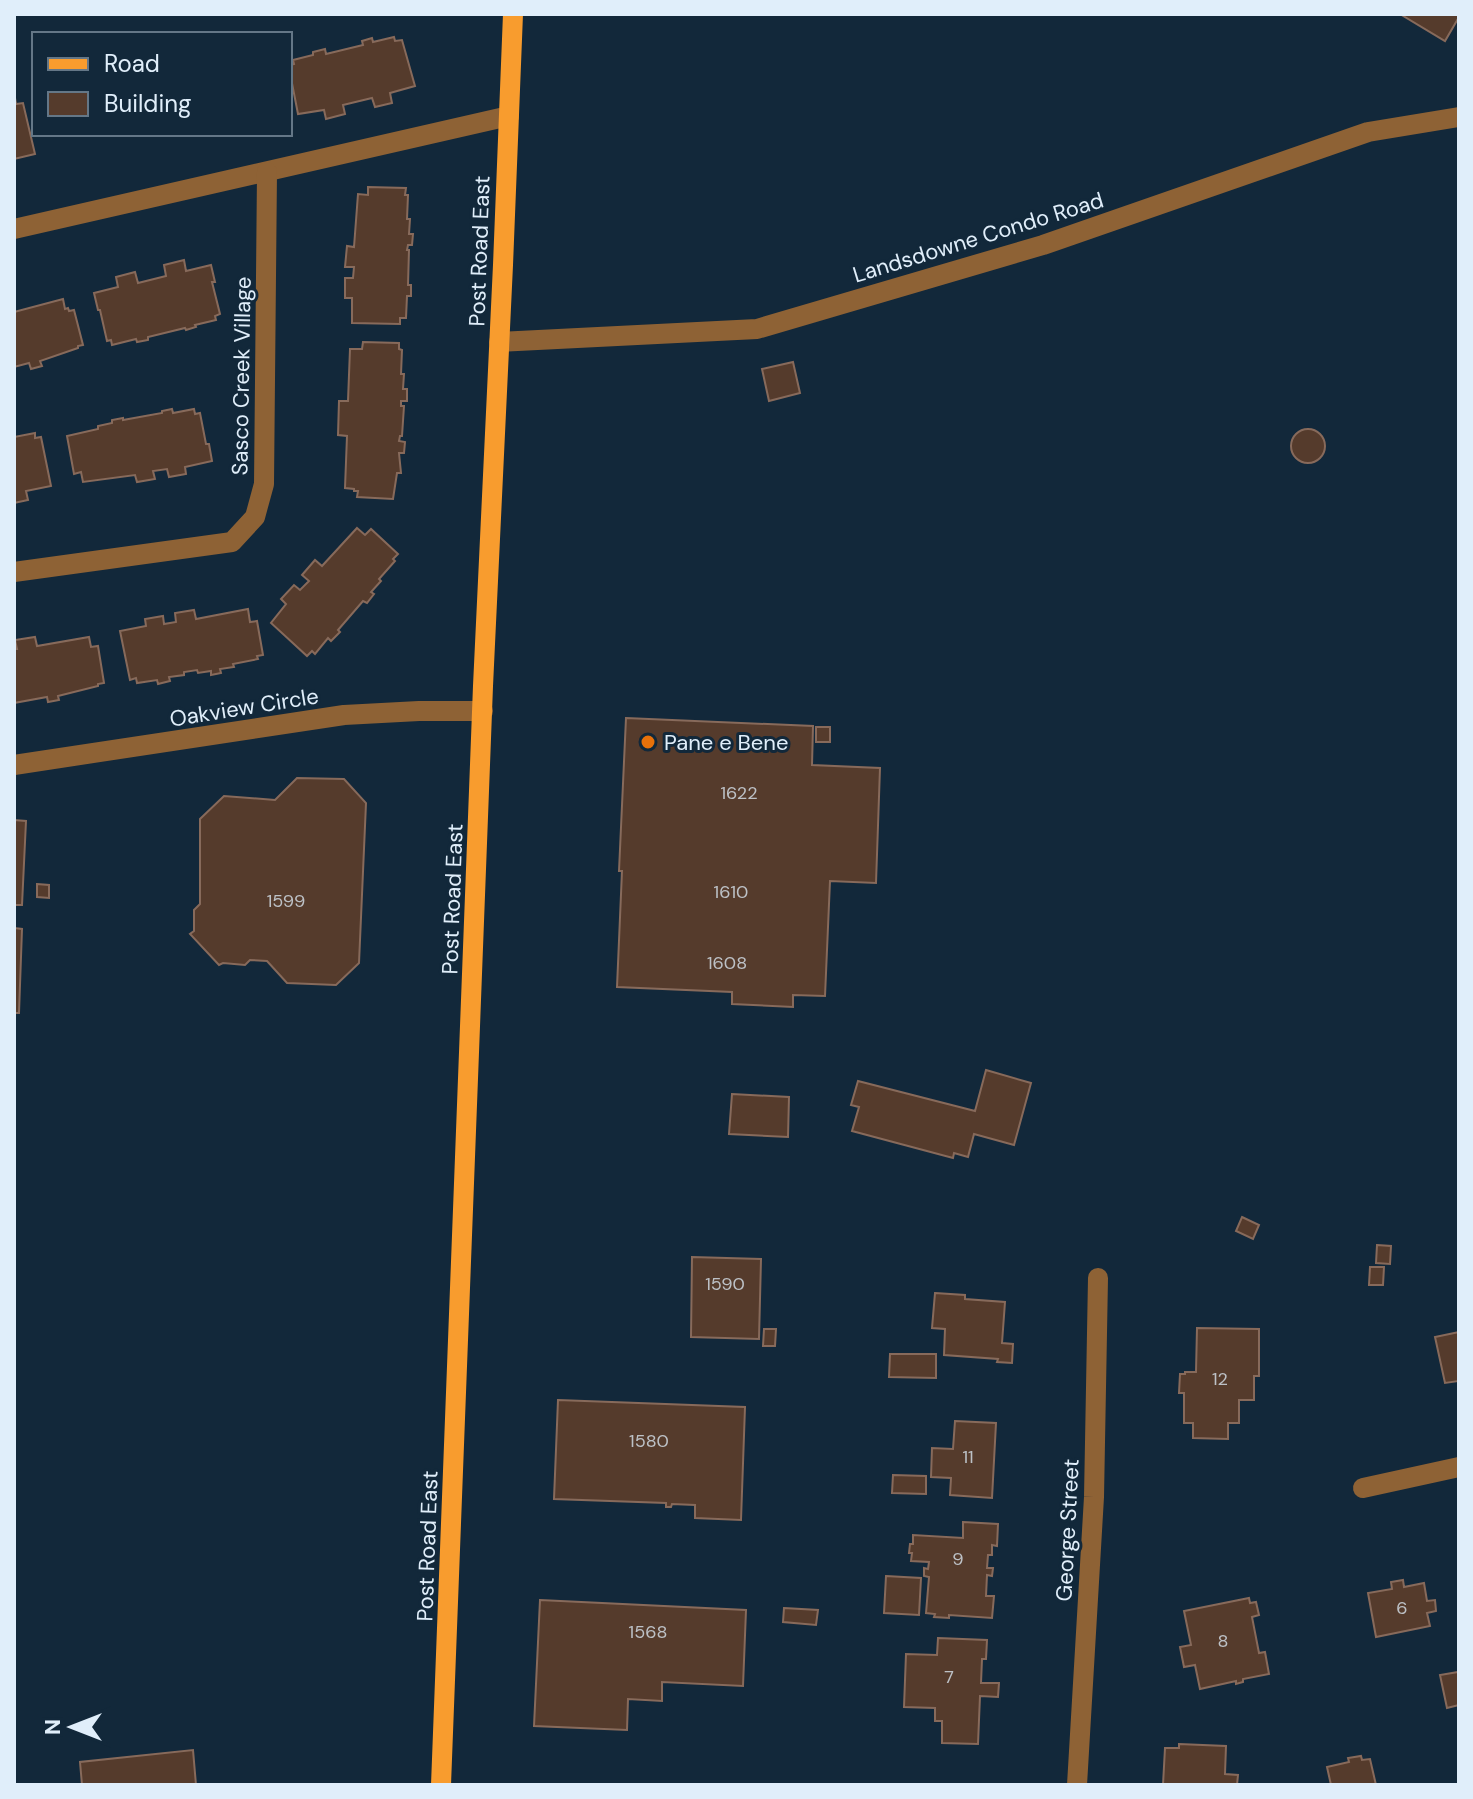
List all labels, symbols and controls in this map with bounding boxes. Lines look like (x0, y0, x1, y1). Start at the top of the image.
legend (32, 32, 292, 136)
text: Road (104, 48, 160, 79)
text: Building (104, 88, 191, 119)
street label: Post Road East (462, 175, 497, 327)
street label: Landsdowne Condo Road (849, 186, 1107, 289)
street label: Sasco Creek Village (225, 276, 258, 476)
street label: Oakview Circle (168, 681, 321, 734)
place label: Pane e Bene (664, 728, 788, 757)
marker: Pane e Bene (639, 733, 657, 751)
house number: 1622 (720, 781, 758, 805)
street label: Post Road East (435, 823, 470, 975)
house number: 1610 (714, 880, 748, 904)
house number: 1599 (267, 889, 305, 913)
house number: 1608 (707, 951, 747, 975)
house number: 1590 (705, 1272, 745, 1296)
house number: 12 (1212, 1367, 1228, 1391)
house number: 1580 (629, 1429, 669, 1453)
house number: 11 (962, 1445, 974, 1469)
street label: George Street (1049, 1458, 1086, 1602)
street label: Post Road East (410, 1470, 445, 1622)
house number: 9 (952, 1547, 964, 1571)
house number: 6 (1396, 1596, 1408, 1620)
house number: 1568 (629, 1620, 667, 1644)
house number: 8 (1218, 1629, 1228, 1653)
house number: 7 (944, 1665, 954, 1689)
north arrow (32, 1687, 112, 1767)
text: N (38, 1719, 67, 1735)

